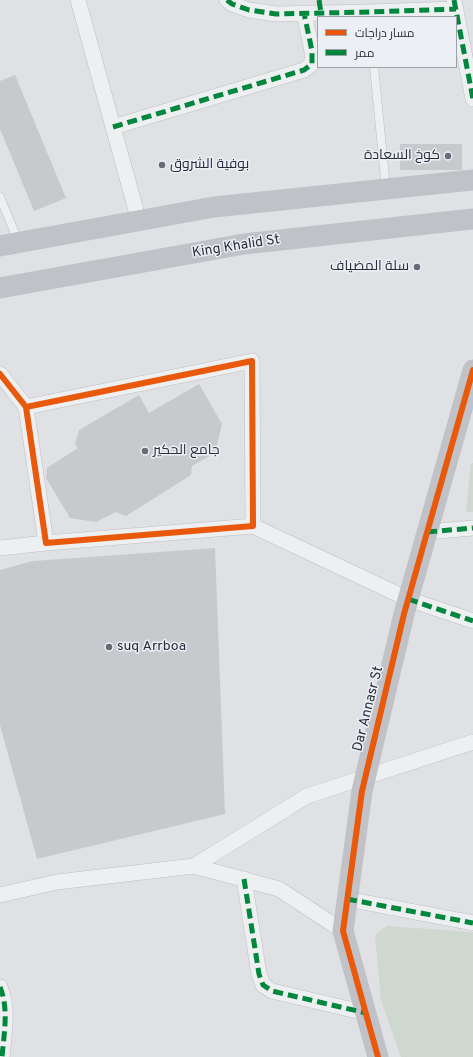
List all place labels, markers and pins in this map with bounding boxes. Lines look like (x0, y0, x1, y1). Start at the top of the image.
place label: كوخ السعادة (364, 148, 440, 164)
marker: كوخ السعادة (443, 151, 453, 161)
place label: بوفية الشروق (170, 157, 249, 173)
marker: بوفية الشروق (157, 160, 167, 170)
place label: سلة المضياف (330, 259, 409, 275)
marker: سلة المضياف (412, 262, 422, 272)
place label: جامع الحكير (153, 443, 220, 459)
marker: جامع الحكير (140, 446, 150, 456)
place label: suq Arrboa (117, 639, 186, 655)
marker: suq Arrboa (104, 642, 114, 652)

